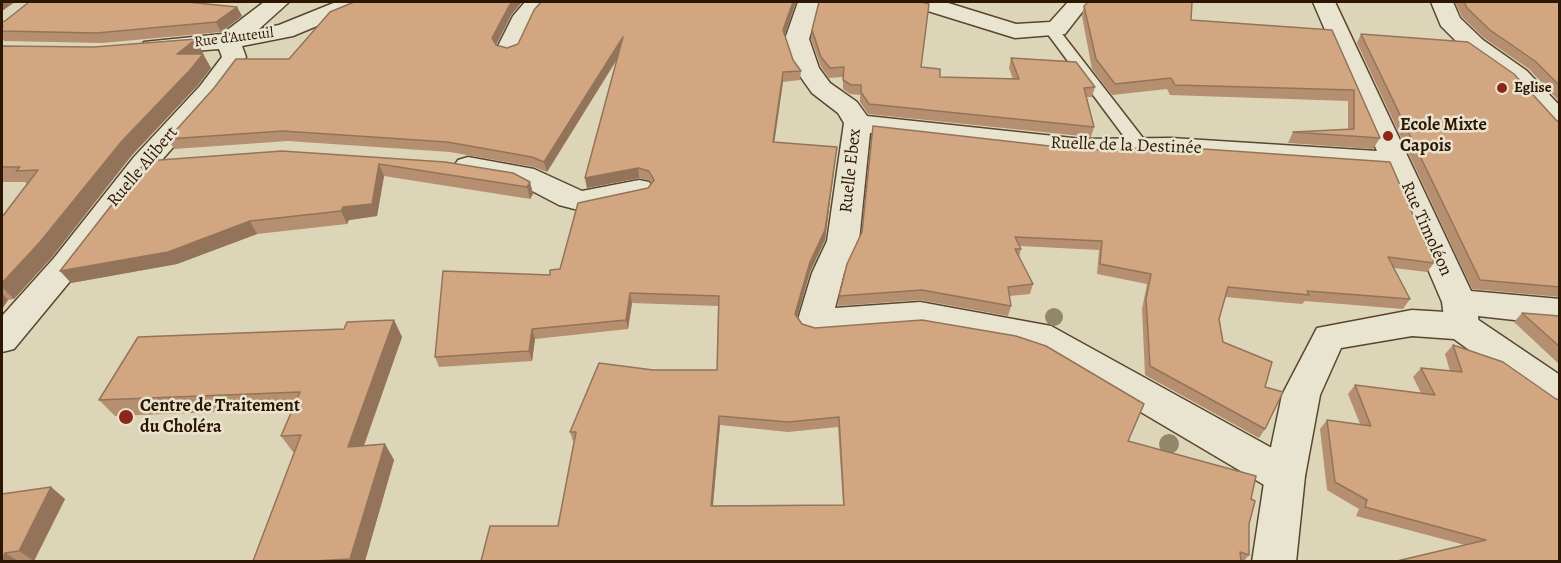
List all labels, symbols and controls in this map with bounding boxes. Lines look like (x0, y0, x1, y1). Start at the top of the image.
street label: Rue d'Auteuil (193, 24, 275, 52)
place label: Eglise (1514, 79, 1552, 97)
marker: Eglise (1495, 81, 1509, 95)
place label: Ecole Mixte Capois (1400, 115, 1487, 158)
street label: Ruelle Alibert (103, 122, 183, 212)
street label: Ruelle Ebex (836, 128, 866, 214)
marker: Ecole Mixte Capois (1381, 129, 1395, 143)
street label: Ruelle de la Destinée (1050, 133, 1202, 159)
street label: Rue Timoléon (1396, 178, 1456, 280)
place label: Centre de Traitement du Choléra (140, 396, 300, 438)
marker: Centre de Traitement du Choléra (117, 408, 135, 426)

